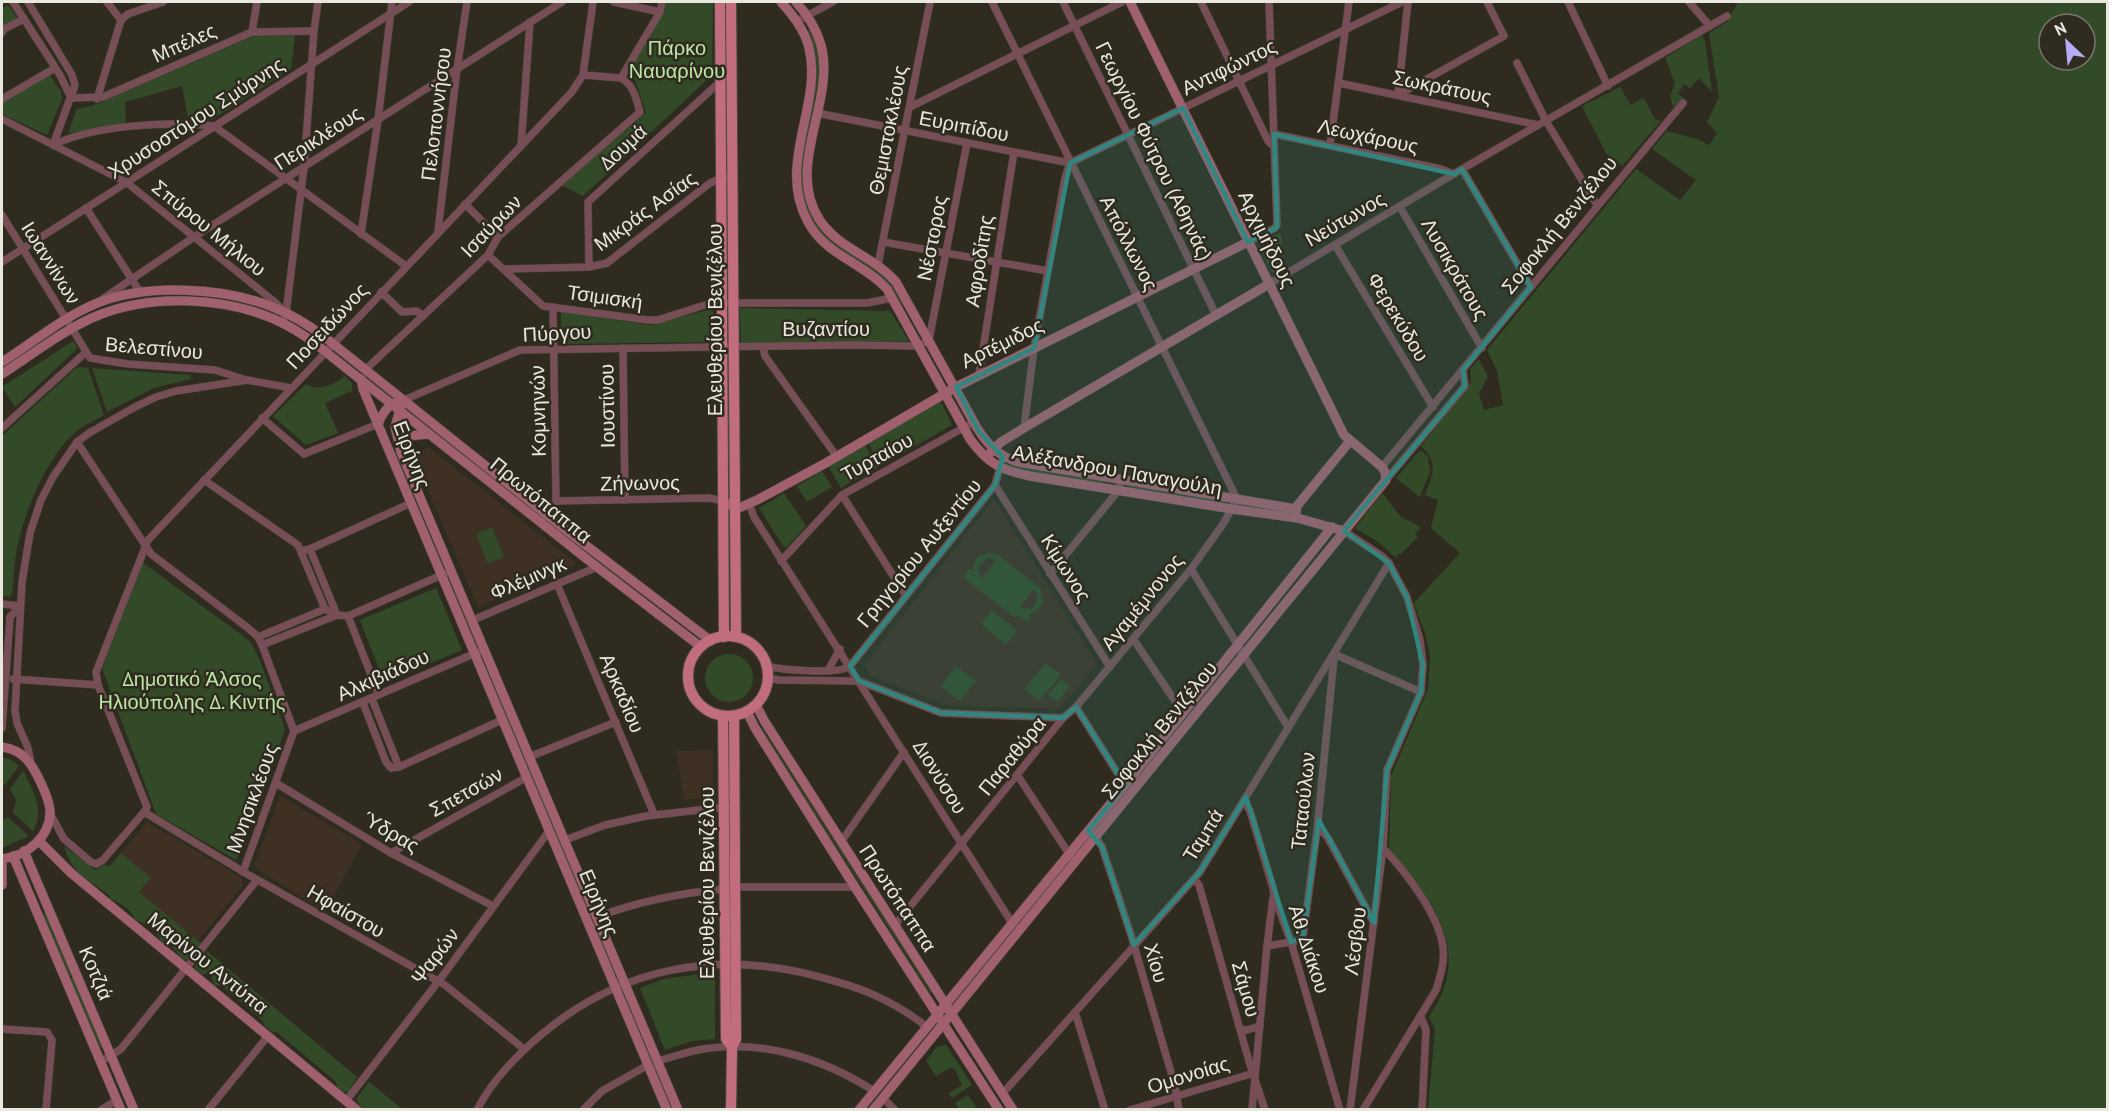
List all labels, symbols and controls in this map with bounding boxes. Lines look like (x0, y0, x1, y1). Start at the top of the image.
north arrow (2037, 12, 2097, 72)
street label: Μπέλες (148, 17, 220, 69)
text: N (2051, 17, 2070, 40)
street label: Αντιφώντος (1177, 33, 1281, 101)
park label: Πάρκο Ναυαρίνου (629, 35, 725, 84)
street label: Γεωργίου Φύτρου (Αθηνάς) (1090, 37, 1218, 265)
street label: Πελοποννήσου (415, 46, 457, 182)
street label: Χρυσοστόμου Σμύρνης (103, 51, 290, 185)
street label: Θεμιστοκλέους (863, 63, 913, 197)
street label: Σωκράτους (1390, 64, 1494, 110)
street label: Περικλέους (269, 100, 367, 176)
street label: Ευριπίδου (917, 105, 1011, 147)
street label: Λεωχάρους (1315, 113, 1421, 159)
street label: Δουμά (594, 118, 652, 176)
street label: Σοφοκλή Βενιζέλου (1495, 151, 1623, 299)
street label: Μικράς Ασίας (589, 165, 702, 257)
street label: Σπύρου Μήλιου (147, 174, 271, 282)
street label: Νεύτωνος (1300, 185, 1390, 252)
street label: Αρχιμήδους (1232, 186, 1302, 292)
street label: Ισαύρων (455, 189, 527, 263)
street label: Απόλλωνος (1094, 191, 1164, 295)
street label: Νέστορος (911, 193, 953, 283)
street label: Αφροδίτης (959, 213, 999, 309)
street label: Λυσικράτους (1415, 213, 1495, 325)
street label: Ιωαννίνων (15, 217, 87, 309)
street label: Ελευθερίου Βενιζέλου (702, 224, 728, 416)
street label: Φερεκύδου (1361, 268, 1435, 366)
street label: Ποσειδώνος (280, 277, 374, 375)
street label: Τσιμισκή (566, 279, 644, 315)
street label: Αρτέμιδος (956, 312, 1048, 374)
street label: Βυζαντίου (782, 316, 870, 342)
street label: Πύργου (522, 318, 592, 348)
street label: Βελεστίνου (104, 331, 204, 365)
street label: Ιουστίνου (593, 364, 621, 448)
street label: Κομνηνών (524, 365, 552, 457)
street label: Ειρήνης (387, 417, 437, 493)
street label: Τυρταίου (836, 427, 918, 487)
street label: Αλέξανδρου Παναγούλη (1010, 439, 1224, 501)
street label: Πρωτόπαππα (485, 451, 597, 549)
street label: Ζήνωνος (600, 469, 680, 497)
street label: Γρηγορίου Αυξεντίου (851, 473, 987, 633)
street label: Κίμωνος (1035, 529, 1097, 607)
street label: Αγαμέμνονος (1095, 548, 1189, 656)
street label: Φλέμινγκ (486, 550, 571, 606)
street label: Αλκιβιάδου (333, 643, 433, 707)
street label: Αρκαδίου (594, 649, 650, 737)
street label: Σοφοκλή Βενιζέλου (1095, 656, 1223, 804)
park label: Δημοτικό Άλσος Ηλιούπολης Δ. Κιντής (99, 666, 286, 715)
street label: Παραθύρα (972, 711, 1052, 801)
street label: Διονύσου (907, 735, 973, 819)
street label: Μνησικλέους (220, 739, 284, 857)
street label: Ταταούλων (1285, 751, 1321, 851)
street label: Σπετσών (425, 761, 507, 823)
street label: Ελευθερίου Βενιζέλου (694, 787, 720, 979)
street label: Ταμπά (1177, 804, 1229, 866)
street label: Ύδρας (358, 806, 424, 859)
street label: Πρωτόπαππα (854, 839, 942, 957)
street label: Ειρήνης (573, 865, 625, 941)
street label: Ηφαίστου (302, 878, 390, 944)
street label: Αθ. Διάκου (1282, 901, 1336, 997)
street label: Μαρίνου Αντύπα (142, 906, 274, 1020)
street label: Λέσβου (1338, 906, 1372, 976)
street label: Ψαρών (405, 922, 465, 990)
street label: Χίου (1138, 940, 1174, 986)
street label: Κοτζιά (73, 942, 119, 1004)
street label: Σάμου (1226, 958, 1266, 1020)
street label: Ομονοίας (1144, 1050, 1233, 1100)

